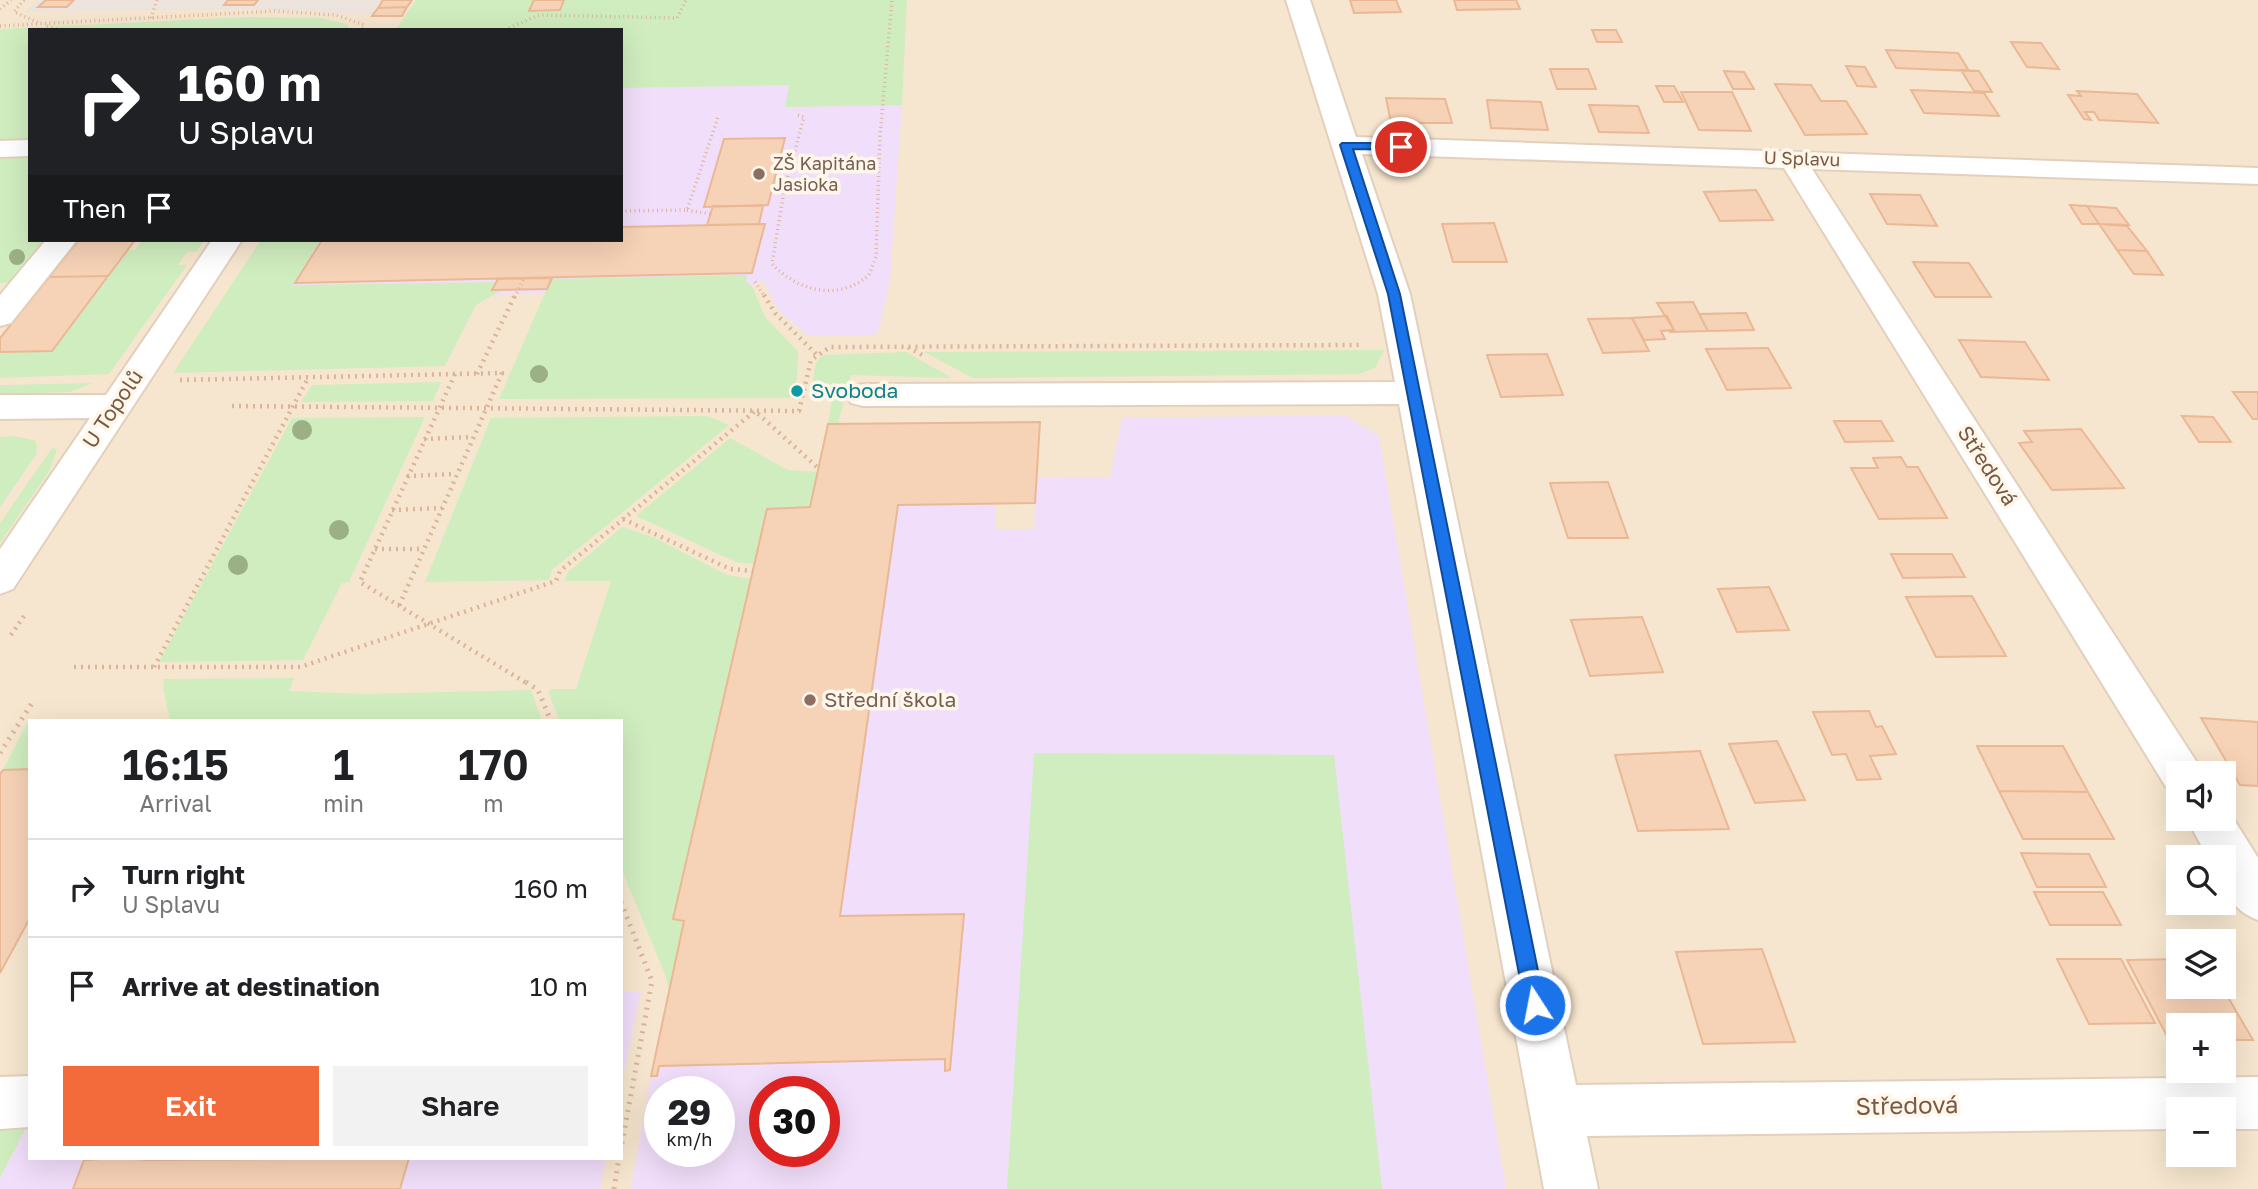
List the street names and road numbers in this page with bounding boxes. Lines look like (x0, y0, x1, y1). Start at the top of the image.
street label: U Splavu (1763, 146, 1841, 170)
street label: U Topolů (76, 364, 148, 453)
street label: Středová (1952, 421, 2023, 510)
street label: Středová (1855, 1089, 1959, 1120)

